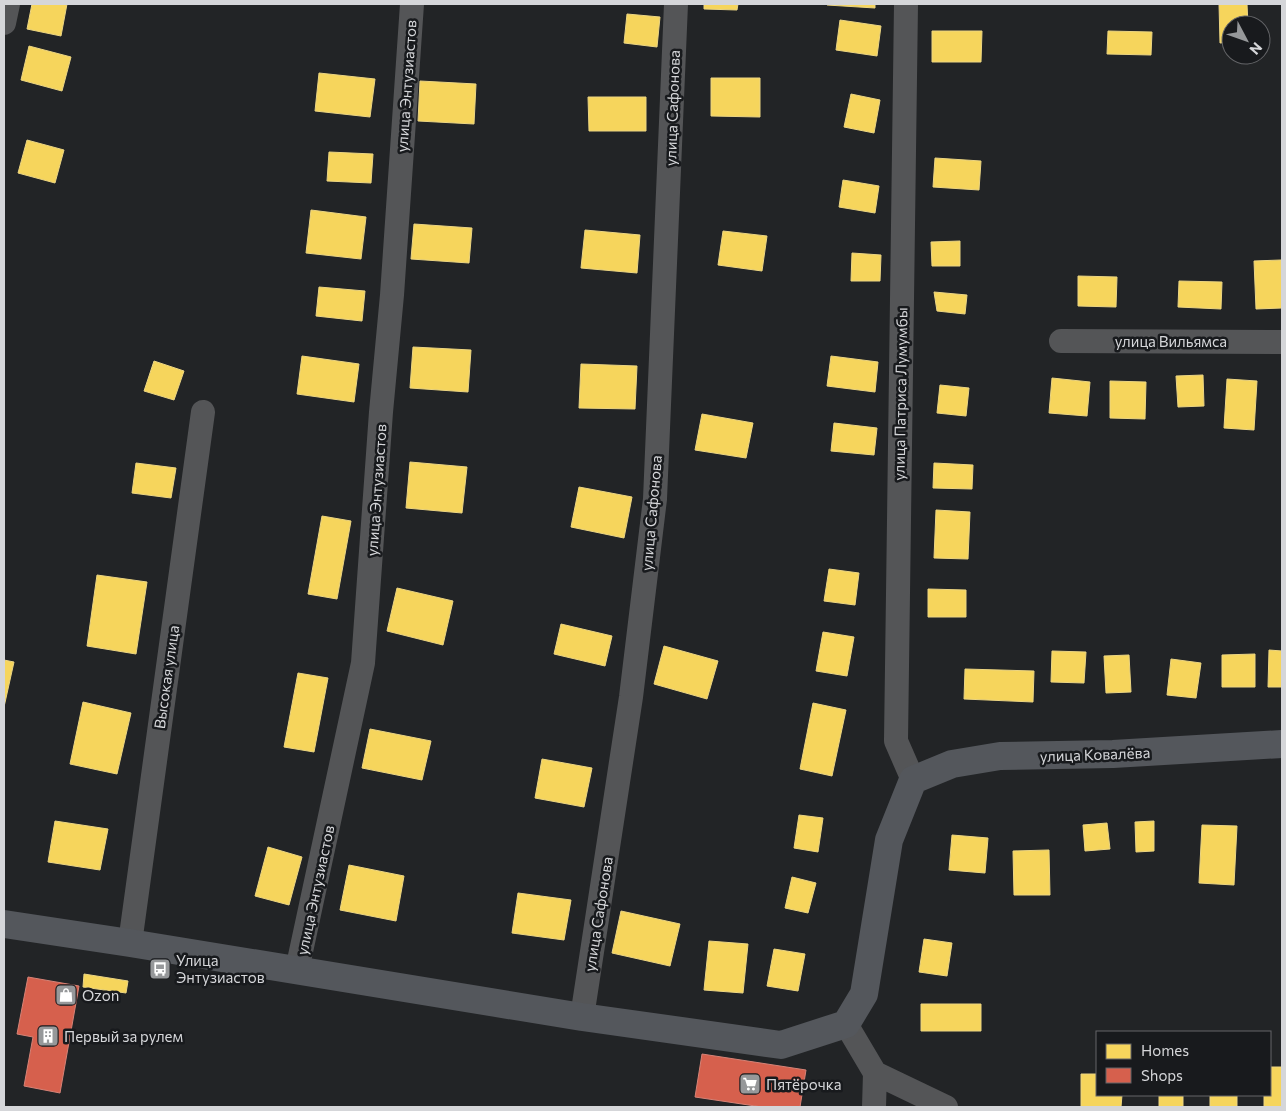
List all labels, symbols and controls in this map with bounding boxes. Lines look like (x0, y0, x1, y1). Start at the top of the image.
north arrow (1221, 15, 1271, 65)
street label: улица Энтузиастов (392, 19, 420, 153)
text: N (1246, 39, 1266, 58)
street label: улица Сафонова (661, 50, 683, 166)
street label: улица Патриса Лумумбы (889, 307, 911, 481)
street label: улица Вильямса (1115, 332, 1227, 350)
street label: улица Энтузиастов (362, 423, 390, 557)
street label: улица Сафонова (637, 454, 665, 572)
street label: Высокая улица (150, 624, 182, 730)
street label: улица Ковалёва (1039, 743, 1151, 765)
street label: улица Энтузиастов (292, 823, 338, 957)
street label: улица Сафонова (580, 855, 616, 973)
place label: Улица Энтузиастов (176, 951, 265, 986)
bus stop icon: Улица Энтузиастов (148, 957, 172, 981)
shop icon: Ozon (54, 983, 78, 1007)
place label: Ozon (82, 986, 119, 1004)
building icon: Первый за рулем (36, 1024, 60, 1048)
place label: Первый за рулем (64, 1027, 183, 1045)
legend (1096, 1031, 1271, 1096)
text: Homes (1141, 1041, 1189, 1059)
text: Shops (1141, 1066, 1183, 1084)
supermarket icon: Пятёрочка (738, 1072, 762, 1096)
place label: Пятёрочка (766, 1075, 841, 1093)

